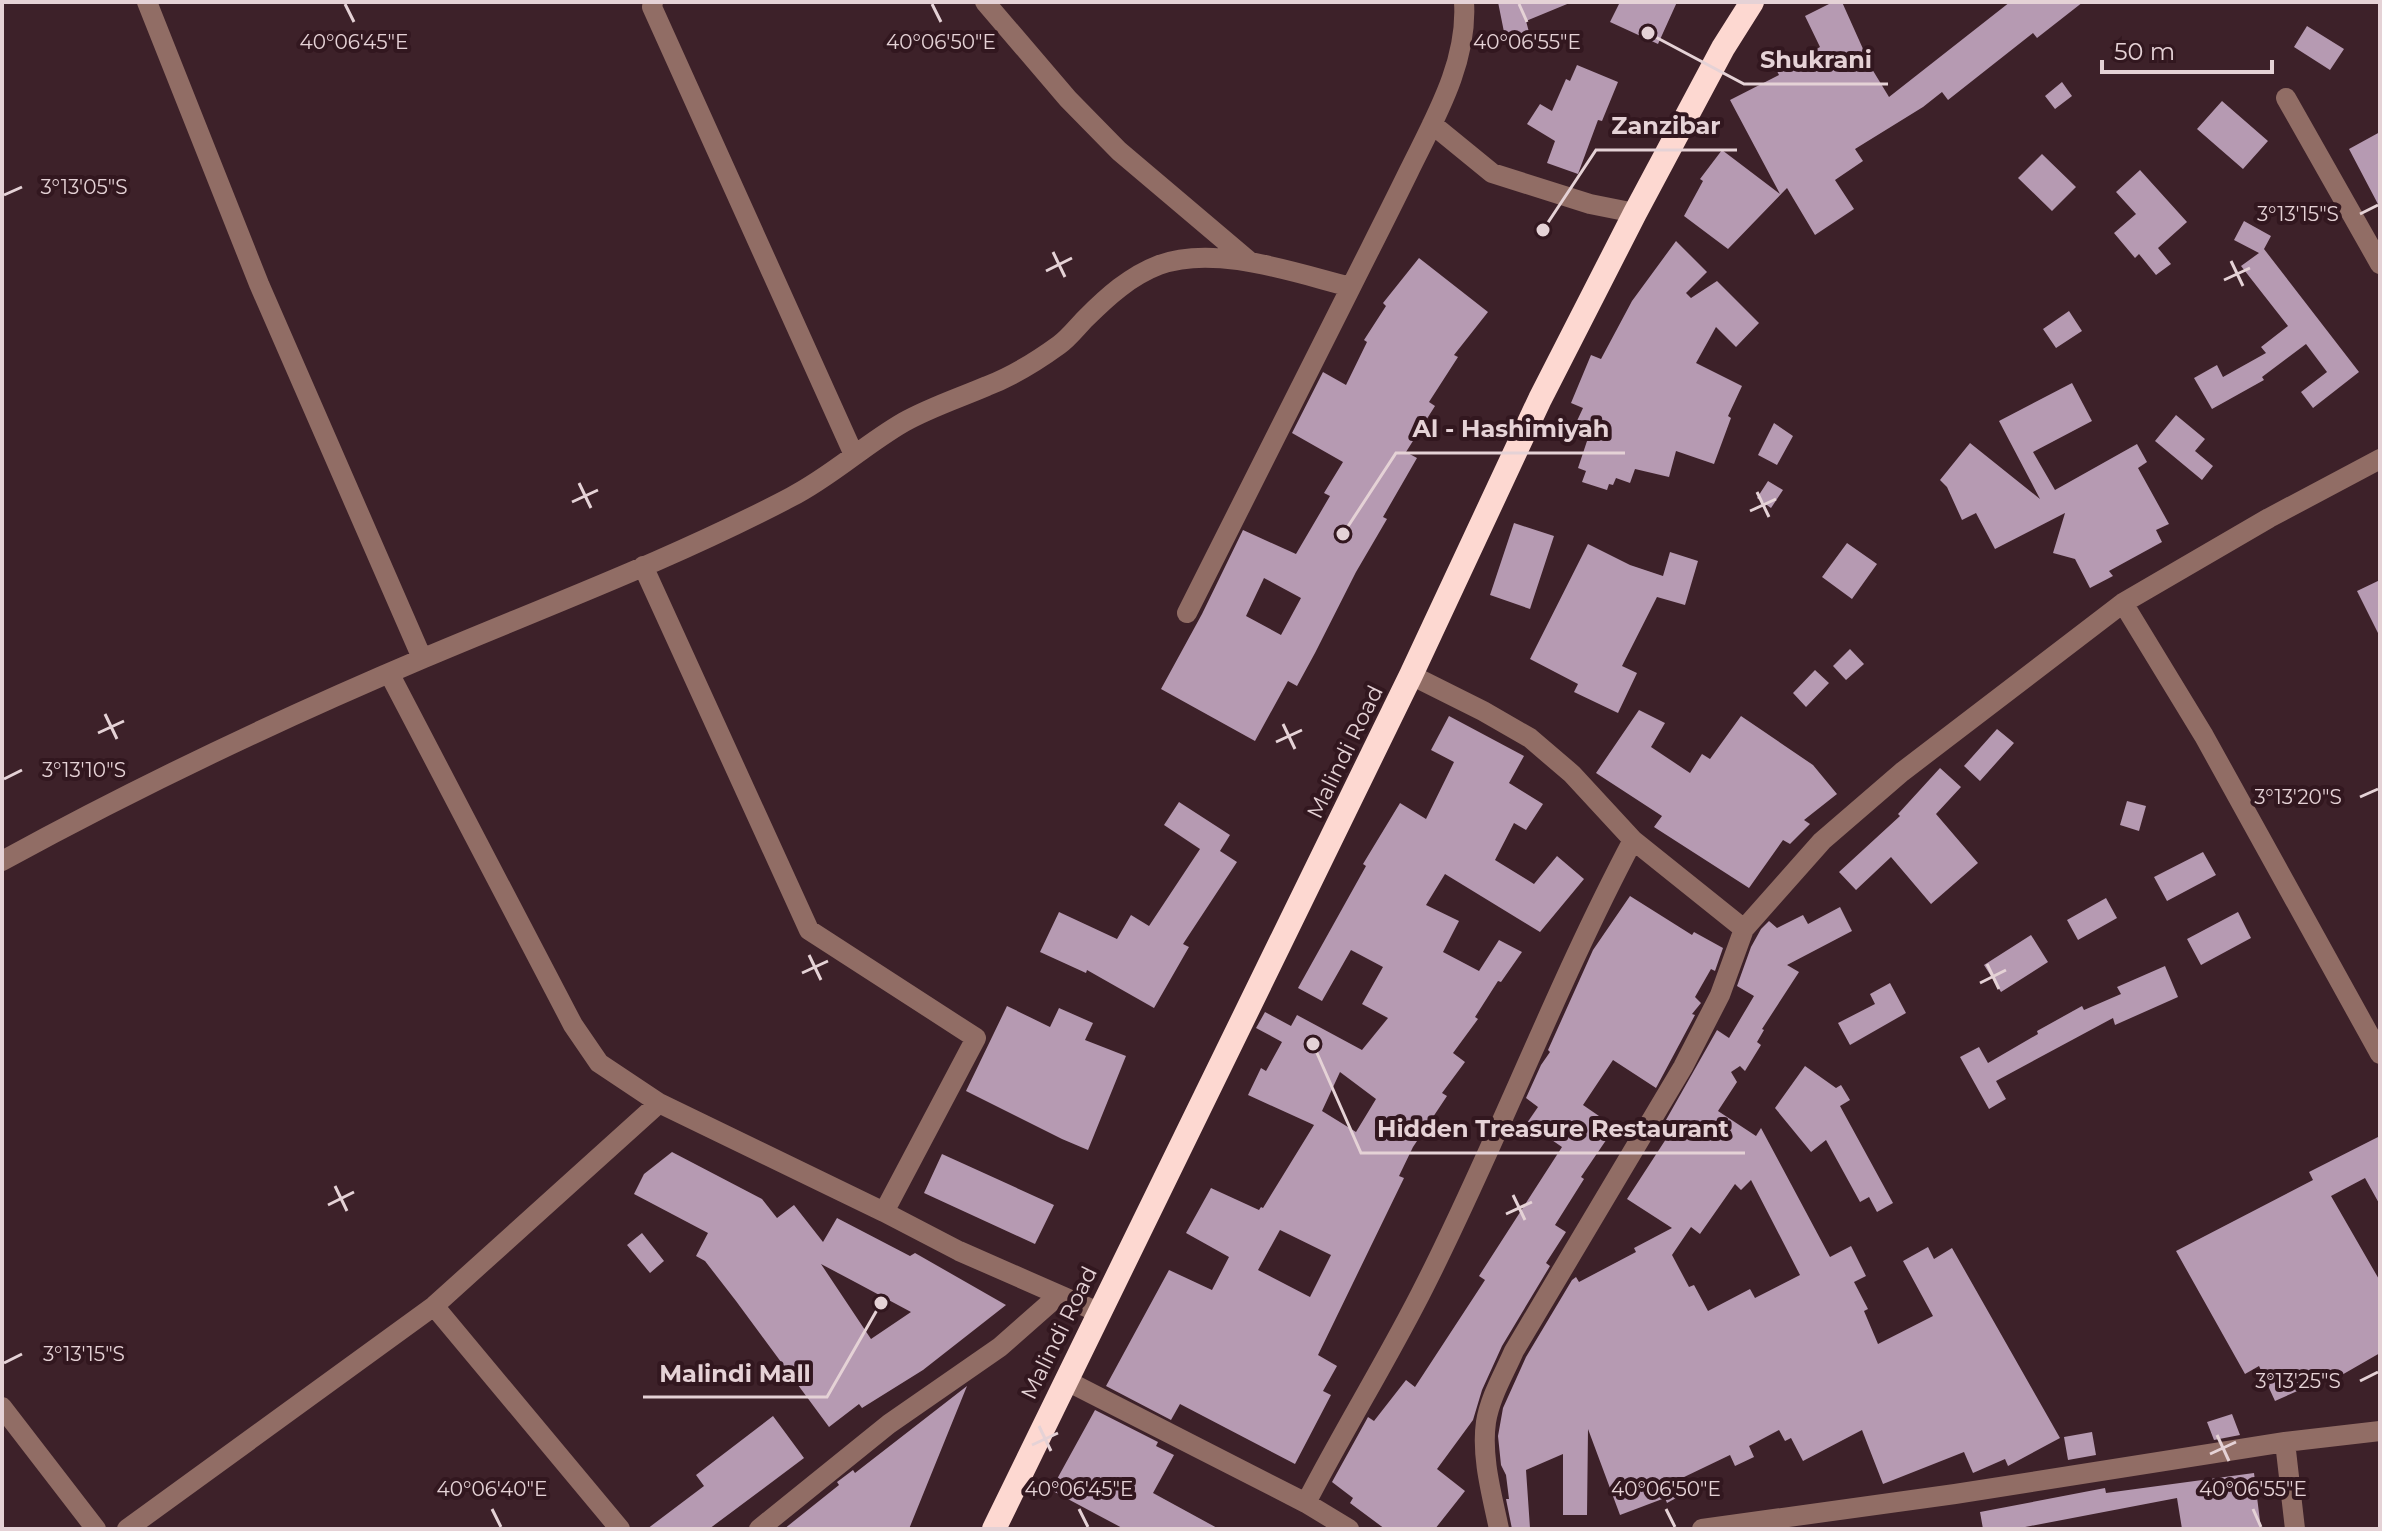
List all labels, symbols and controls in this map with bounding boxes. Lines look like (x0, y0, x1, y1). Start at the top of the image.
scale bar (2102, 24, 2272, 74)
text: 40°06'45"E (300, 30, 408, 54)
text: 40°06'50"E (886, 30, 996, 54)
text: 40°06'55"E (1473, 30, 1581, 54)
callout: Shukrani (1744, 36, 1888, 84)
text: 50 m (2114, 37, 2175, 66)
text: Shukrani (1760, 45, 1872, 74)
callout: Zanzibar (1596, 102, 1737, 150)
text: Zanzibar (1611, 111, 1721, 140)
text: 3°13'05"S (40, 175, 128, 199)
text: 3°13'15"S (2257, 202, 2339, 226)
callout: Al - Hashimiyah (1396, 405, 1625, 453)
text: Al - Hashimiyah (1412, 414, 1609, 443)
street label: Malindi Road (1301, 681, 1389, 823)
text: 3°13'10"S (42, 758, 126, 782)
text: 3°13'20"S (2254, 785, 2342, 809)
callout: Hidden Treasure Restaurant (1361, 1105, 1745, 1153)
text: Hidden Treasure Restaurant (1377, 1114, 1730, 1143)
street label: Malindi Road (1015, 1262, 1103, 1404)
text: 3°13'15"S (43, 1342, 125, 1366)
callout: Malindi Mall (643, 1349, 827, 1397)
text: Malindi Mall (659, 1359, 811, 1388)
text: 3°13'25"S (2255, 1369, 2341, 1393)
text: 40°06'40"E (437, 1477, 547, 1501)
text: 40°06'45"E (1025, 1477, 1133, 1501)
text: 40°06'50"E (1611, 1477, 1721, 1501)
text: 40°06'55"E (2199, 1477, 2307, 1501)

